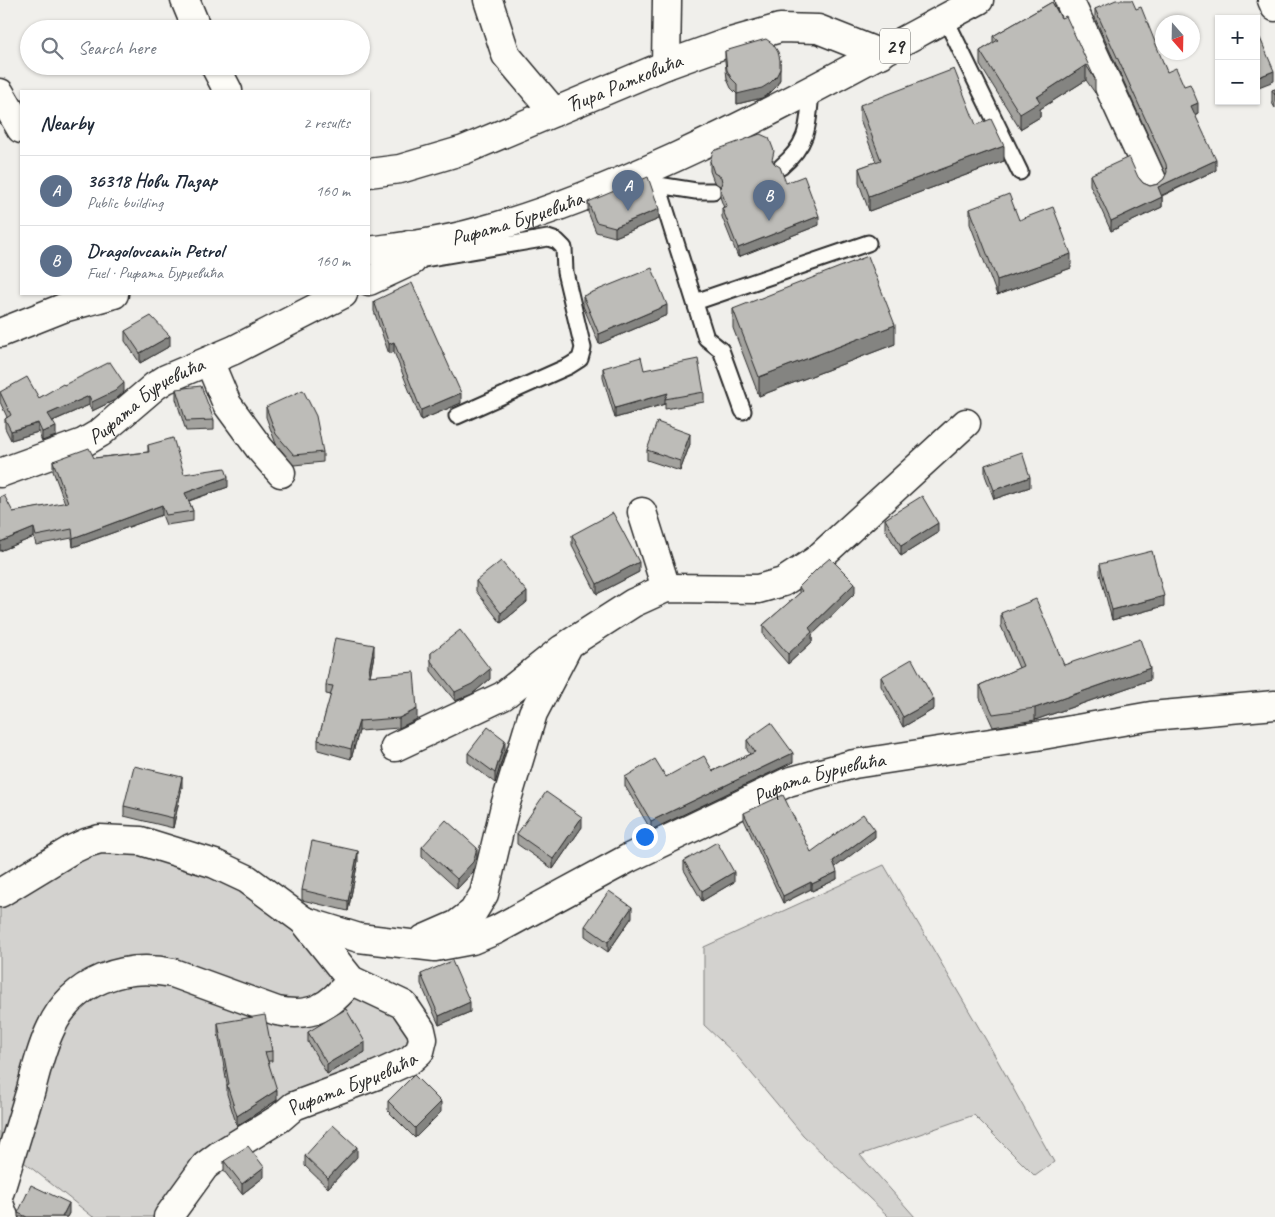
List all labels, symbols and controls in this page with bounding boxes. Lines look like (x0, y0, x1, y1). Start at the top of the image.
north arrow (1155, 15, 1200, 60)
map controls (1215, 15, 1260, 105)
button: + (1215, 15, 1260, 60)
search box (20, 20, 370, 75)
road number: 29 (880, 28, 910, 64)
icon: search (38, 34, 66, 62)
text: Search here (78, 36, 155, 60)
street label: Ћира Ратковића (561, 47, 687, 119)
button: − (1215, 60, 1260, 105)
text: Nearby (40, 110, 93, 136)
text: 2 results (303, 113, 350, 133)
text: 36318 Нови Пазар (87, 169, 217, 193)
pin: A (612, 170, 644, 211)
pin: B (753, 180, 785, 221)
text: A (52, 181, 60, 201)
text: 160 m (316, 181, 350, 201)
street label: Рифата Бурџевића (449, 184, 588, 251)
text: Public building (87, 193, 163, 213)
text: Dragolovcanin Petrol (87, 239, 224, 263)
text: B (52, 251, 60, 271)
text: 160 m (316, 251, 350, 271)
text: Fuel · Рифата Бурџевића (87, 263, 223, 283)
street label: Рифата Бурџевића (84, 351, 210, 450)
street label: Рифата Бурџевића (749, 746, 888, 810)
your location (632, 824, 658, 850)
street label: Рифата Бурџевића (280, 1046, 424, 1120)

